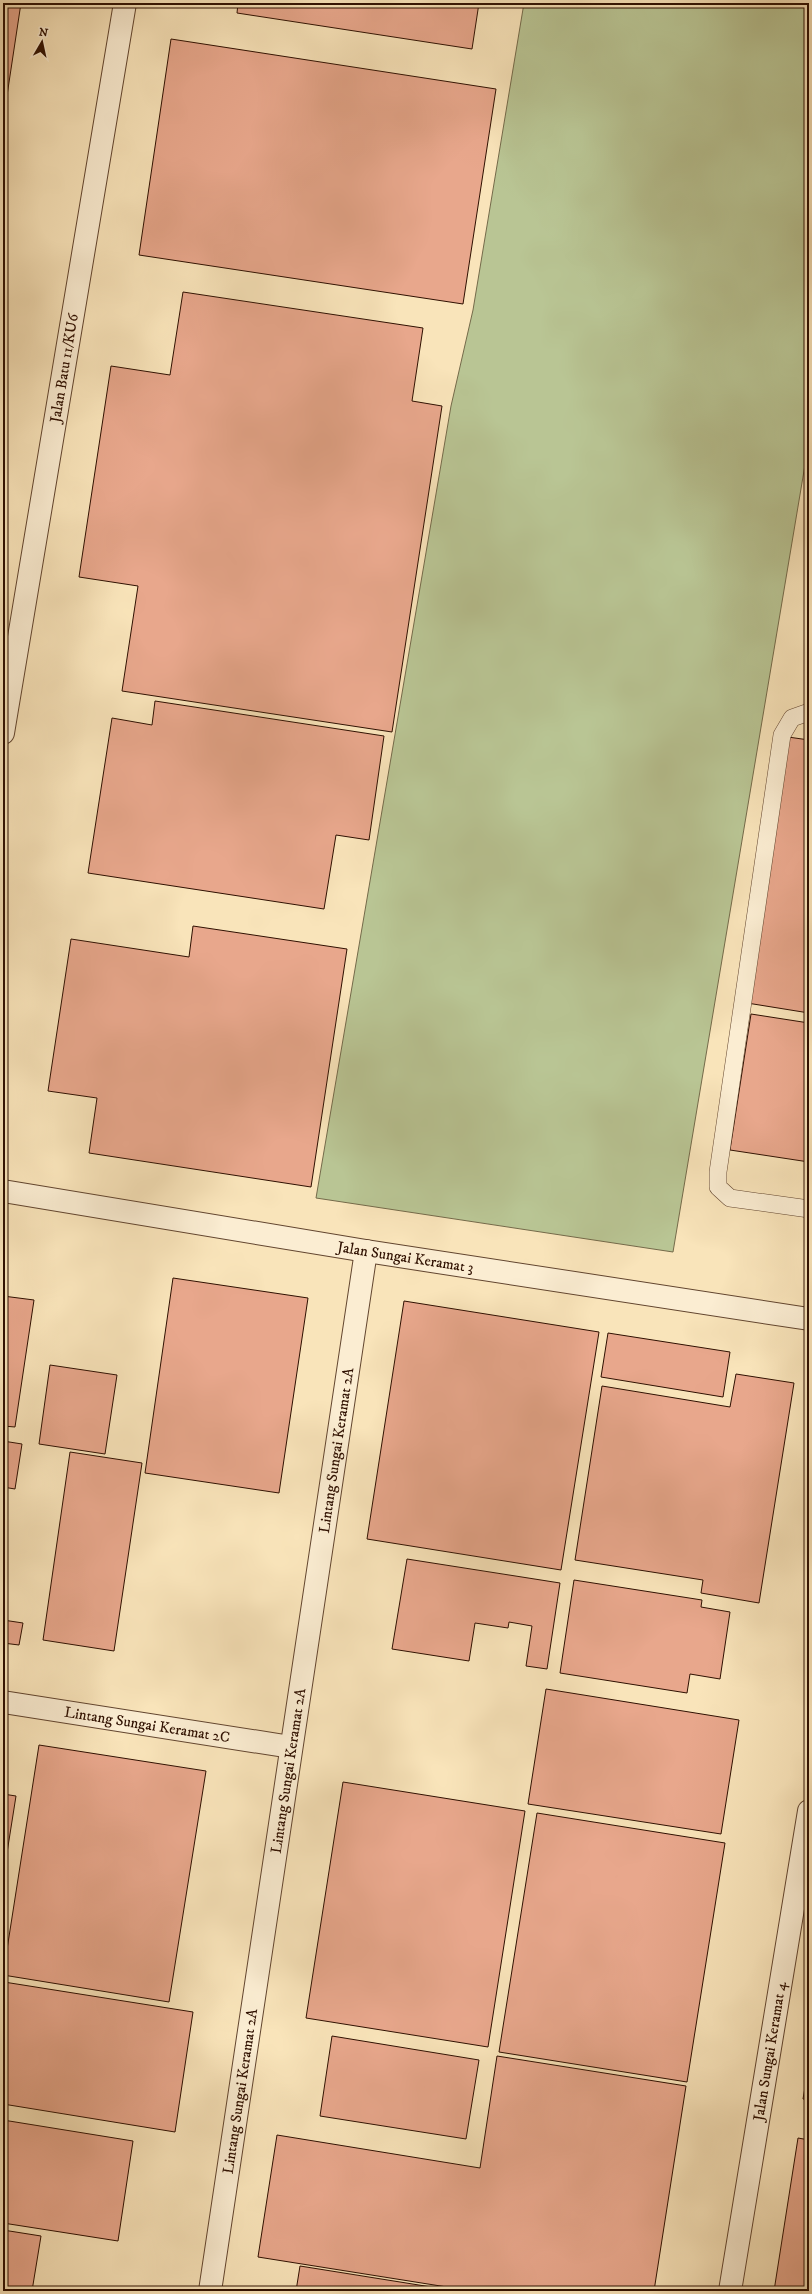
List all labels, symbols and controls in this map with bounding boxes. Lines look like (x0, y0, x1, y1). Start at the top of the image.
north arrow (22, 22, 62, 62)
text: N (38, 25, 49, 41)
street label: Jalan Batu 11/KU6 (46, 311, 83, 426)
street label: Jalan Sungai Keramat 3 (334, 1237, 475, 1277)
street label: Lintang Sungai Keramat 2A (315, 1366, 358, 1534)
street label: Lintang Sungai Keramat 2A (267, 1686, 310, 1855)
street label: Lintang Sungai Keramat 2C (63, 1703, 231, 1747)
street label: Jalan Sungai Keramat 4 (749, 1980, 791, 2124)
street label: Lintang Sungai Keramat 2A (219, 2007, 262, 2175)

